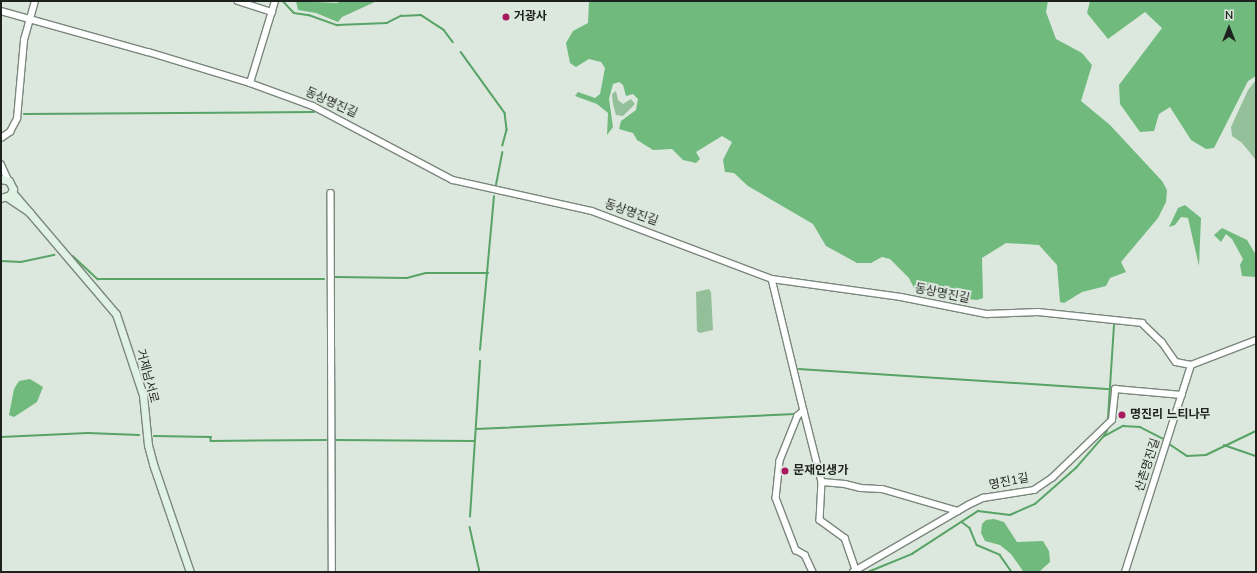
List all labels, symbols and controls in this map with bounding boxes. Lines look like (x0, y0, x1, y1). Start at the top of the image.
north arrow (1209, 8, 1249, 48)
text: N (1225, 8, 1233, 23)
place label: 거광사 (514, 10, 547, 24)
marker: 거광사 (501, 12, 511, 22)
street label: 동상명진길 (303, 85, 359, 121)
street label: 동상명진길 (603, 197, 659, 229)
street label: 동상명진길 (914, 282, 970, 306)
street label: 거제남서로 (133, 347, 161, 405)
place label: 명진리 느티나무 (1130, 408, 1211, 422)
marker: 명진리 느티나무 (1117, 410, 1127, 420)
street label: 산촌명진길 (1133, 437, 1163, 493)
place label: 문재인생가 (793, 464, 848, 478)
marker: 문재인생가 (780, 466, 790, 476)
street label: 명진1길 (988, 471, 1030, 493)

